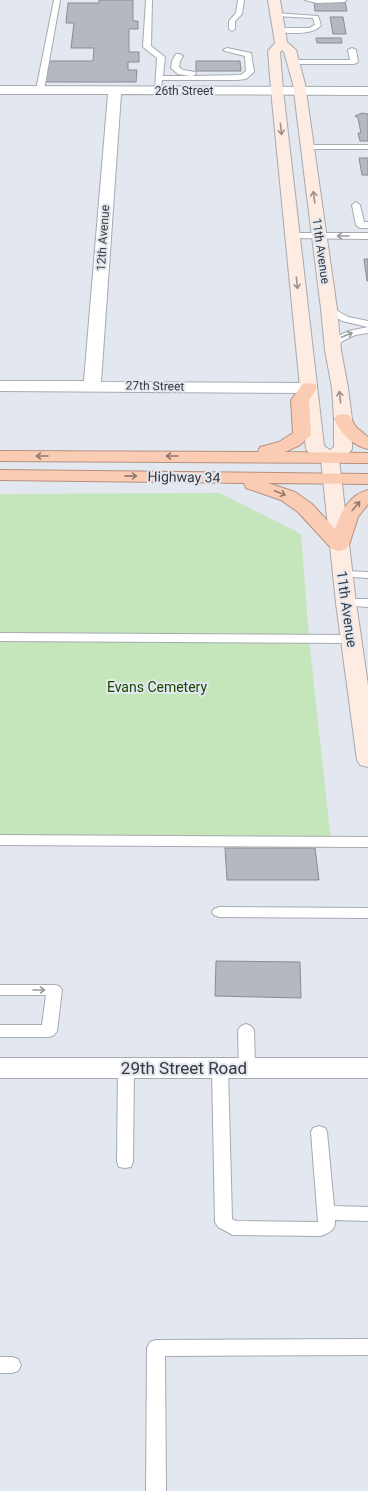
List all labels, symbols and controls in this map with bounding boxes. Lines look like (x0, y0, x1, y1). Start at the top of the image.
street label: 26th Street (155, 84, 213, 98)
one-way arrow (277, 122, 284, 135)
one-way arrow (310, 191, 317, 204)
street label: 12th Avenue (94, 204, 112, 272)
street label: 11th Avenue (309, 217, 333, 285)
one-way arrow (337, 232, 350, 240)
one-way arrow (293, 276, 301, 289)
one-way arrow (340, 331, 352, 339)
street label: 27th Street (126, 378, 185, 394)
one-way arrow (337, 391, 344, 404)
one-way arrow (36, 452, 49, 460)
one-way arrow (166, 452, 179, 460)
street label: Highway 34 (147, 468, 221, 486)
one-way arrow (124, 472, 137, 480)
one-way arrow (274, 490, 286, 498)
one-way arrow (352, 500, 361, 511)
street label: 11th Avenue (334, 570, 360, 648)
park label: Evans Cemetery (107, 679, 207, 695)
one-way arrow (32, 986, 45, 994)
street label: 29th Street Road (121, 1058, 247, 1078)

